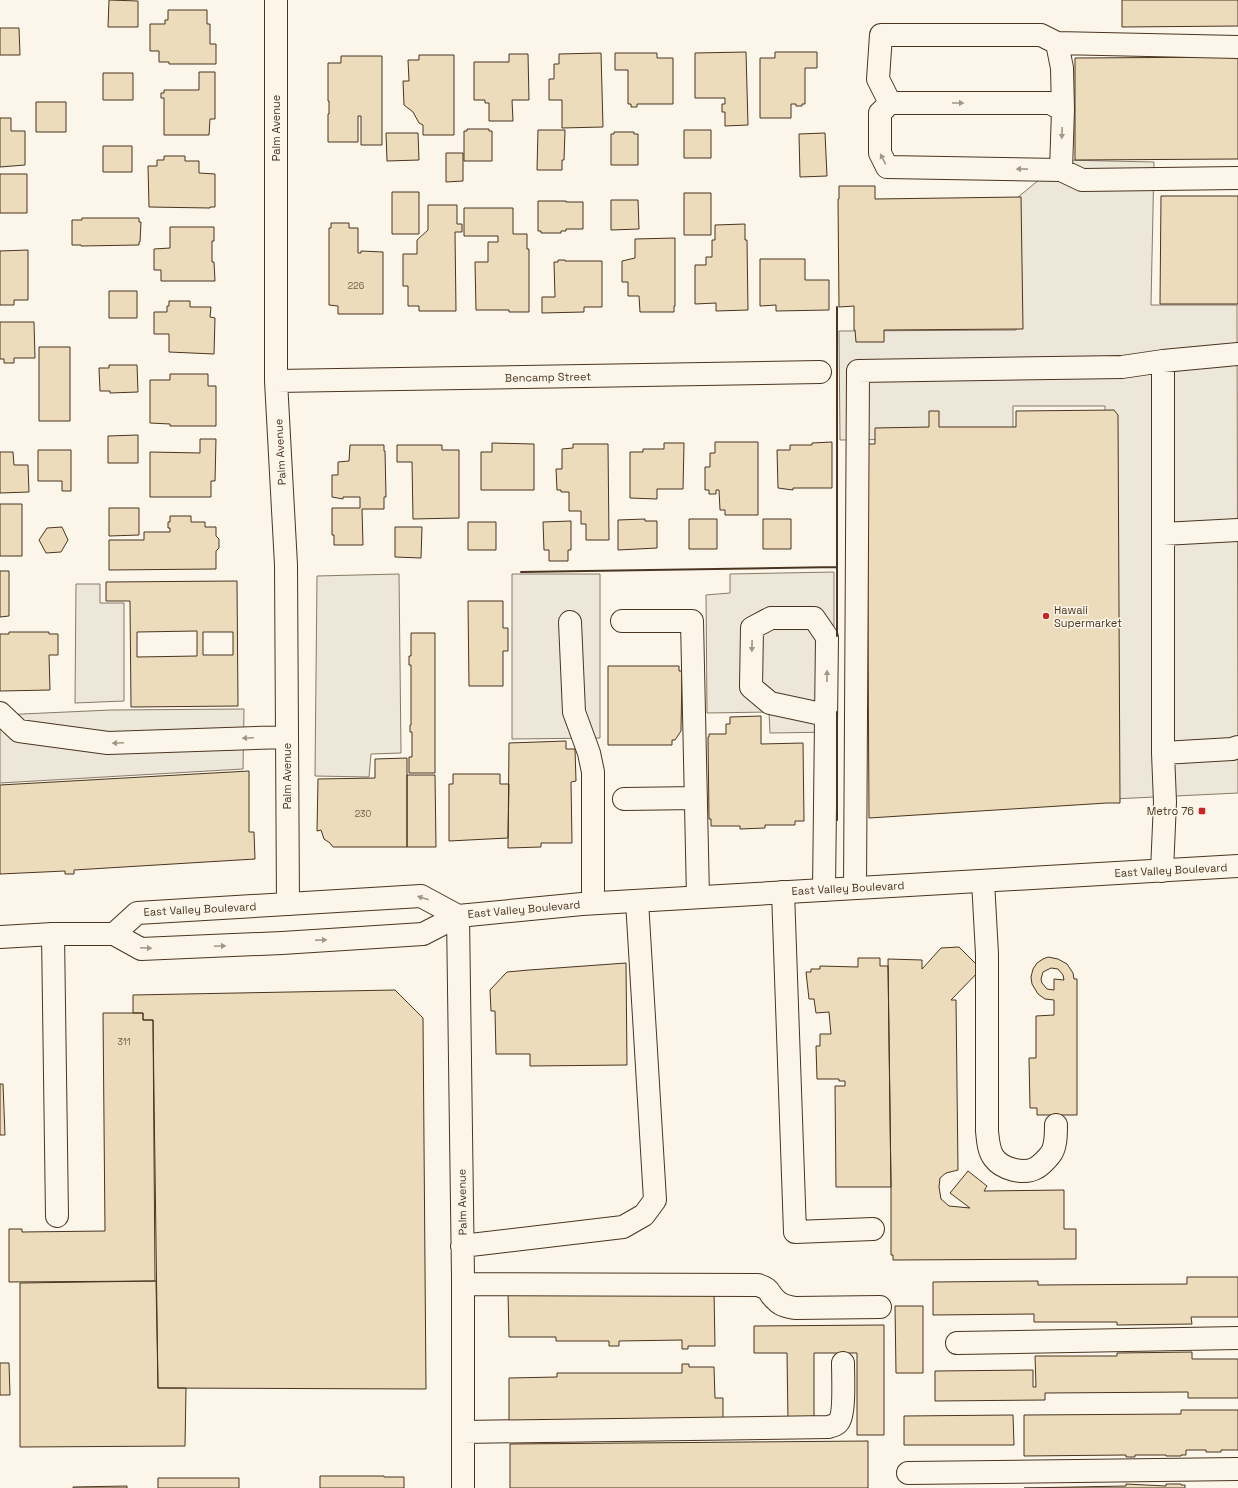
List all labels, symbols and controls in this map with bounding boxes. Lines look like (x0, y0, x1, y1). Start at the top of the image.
street label: Palm Avenue (269, 95, 283, 161)
one-way arrow (952, 100, 965, 106)
one-way arrow (1059, 127, 1065, 140)
one-way arrow (880, 153, 886, 165)
one-way arrow (1016, 166, 1028, 173)
house number: 226 (348, 280, 365, 292)
street label: Bencamp Street (505, 369, 591, 385)
street label: Palm Avenue (271, 418, 289, 486)
place label: Hawaii Supermarket (1054, 603, 1122, 630)
marker: Hawaii Supermarket (1041, 611, 1051, 621)
one-way arrow (748, 640, 755, 652)
one-way arrow (823, 670, 830, 682)
one-way arrow (241, 735, 254, 741)
one-way arrow (111, 740, 124, 746)
street label: Palm Avenue (280, 743, 294, 809)
place label: Metro 76 (1147, 804, 1194, 818)
marker: Metro 76 (1197, 806, 1207, 816)
house number: 230 (355, 808, 372, 820)
street label: East Valley Boulevard (1114, 860, 1228, 880)
street label: East Valley Boulevard (791, 878, 905, 898)
one-way arrow (417, 895, 429, 901)
street label: East Valley Boulevard (467, 897, 581, 921)
street label: East Valley Boulevard (143, 899, 257, 919)
one-way arrow (315, 937, 327, 944)
one-way arrow (214, 942, 226, 949)
one-way arrow (140, 945, 152, 952)
house number: 311 (118, 1036, 131, 1048)
street label: Palm Avenue (454, 1169, 470, 1235)

